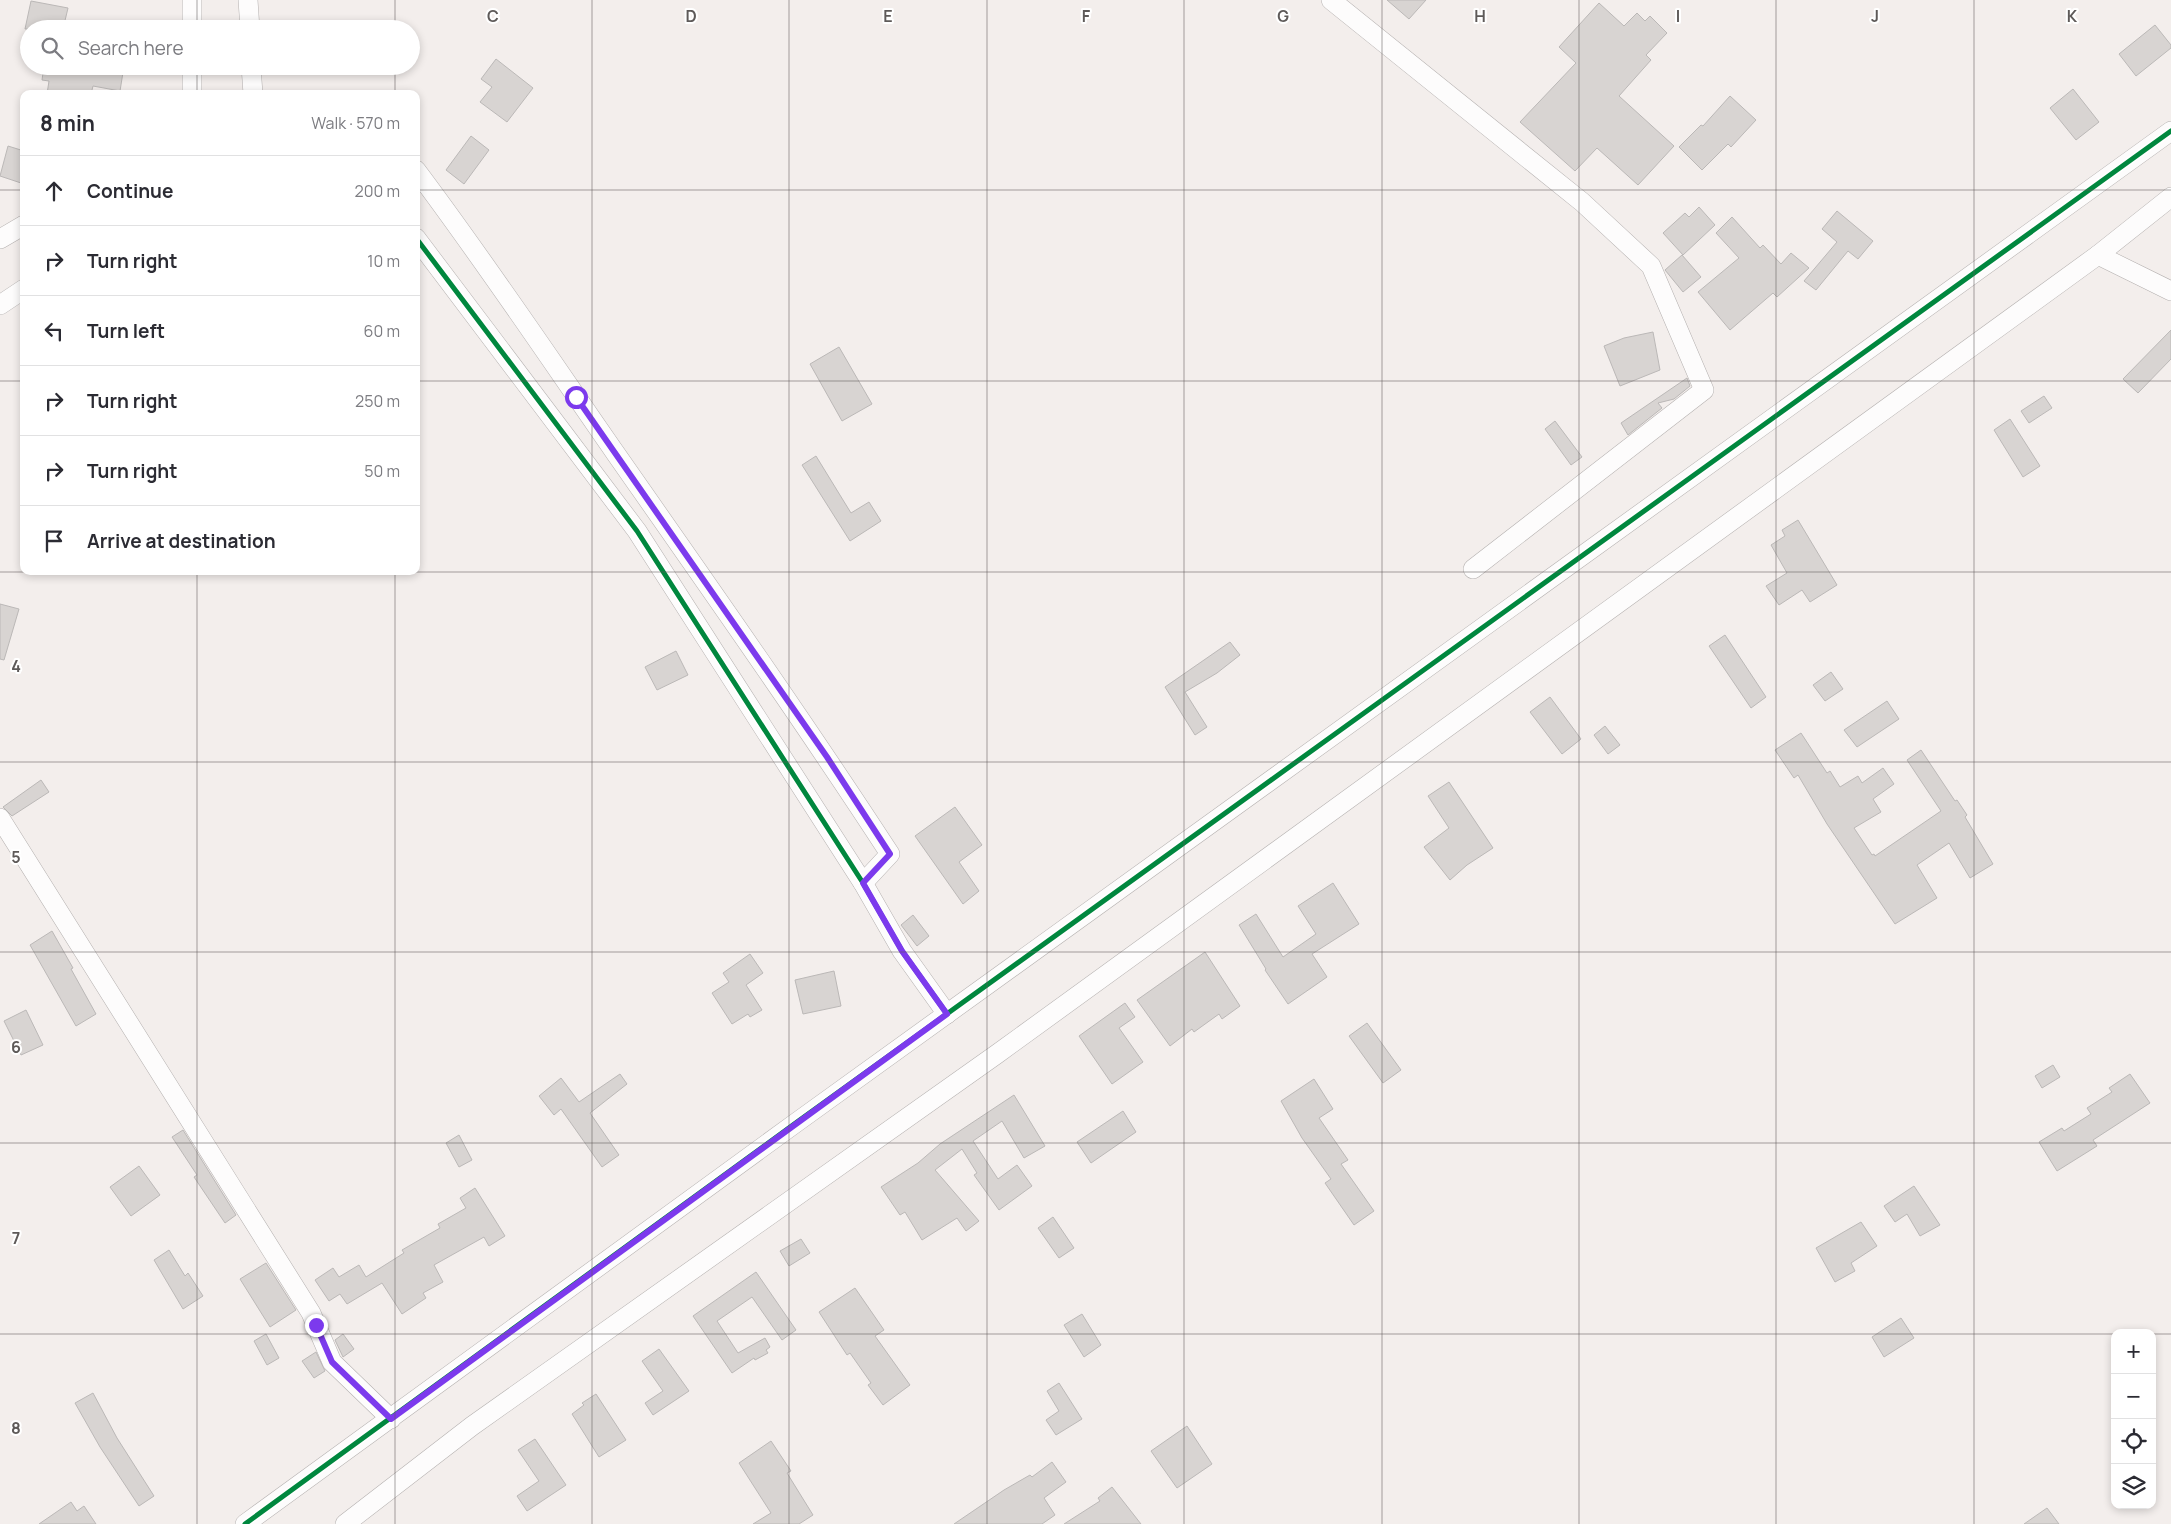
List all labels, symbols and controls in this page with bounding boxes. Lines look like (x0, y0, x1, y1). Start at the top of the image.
text: C (487, 5, 499, 27)
text: D (685, 5, 697, 27)
text: E (883, 5, 893, 27)
text: F (1082, 5, 1091, 27)
text: G (1277, 5, 1289, 27)
text: H (1474, 5, 1486, 27)
text: I (1676, 5, 1680, 27)
text: J (1871, 5, 1879, 27)
text: K (2067, 5, 2078, 27)
search box (20, 20, 420, 75)
icon: search (38, 34, 66, 62)
text: Search here (78, 35, 184, 61)
text: 8 min (40, 109, 95, 137)
text: Walk · 570 m (311, 112, 400, 134)
icon: ahead (40, 177, 68, 205)
text: Continue (87, 178, 173, 204)
text: 200 m (355, 180, 400, 202)
icon: right (40, 247, 68, 275)
text: Turn right (87, 248, 177, 274)
text: 10 m (367, 250, 400, 272)
icon: left (40, 317, 68, 345)
text: Turn left (87, 318, 165, 344)
text: 60 m (364, 320, 400, 342)
route start (565, 386, 588, 409)
icon: right (40, 387, 68, 415)
text: Turn right (87, 388, 177, 414)
text: 250 m (355, 390, 400, 412)
icon: right (40, 457, 68, 485)
text: Turn right (87, 458, 177, 484)
text: 50 m (364, 460, 400, 482)
icon: arrive (40, 527, 68, 555)
text: Arrive at destination (87, 528, 276, 554)
text: 4 (11, 655, 21, 677)
text: 5 (11, 846, 21, 868)
text: 6 (11, 1036, 21, 1058)
text: 7 (12, 1227, 20, 1249)
route end (305, 1314, 328, 1337)
map controls (2111, 1329, 2156, 1509)
button: + (2111, 1329, 2156, 1374)
button: − (2111, 1374, 2156, 1419)
text: 8 (11, 1417, 21, 1439)
button: locate (2111, 1419, 2156, 1464)
button: layers (2111, 1464, 2156, 1509)

